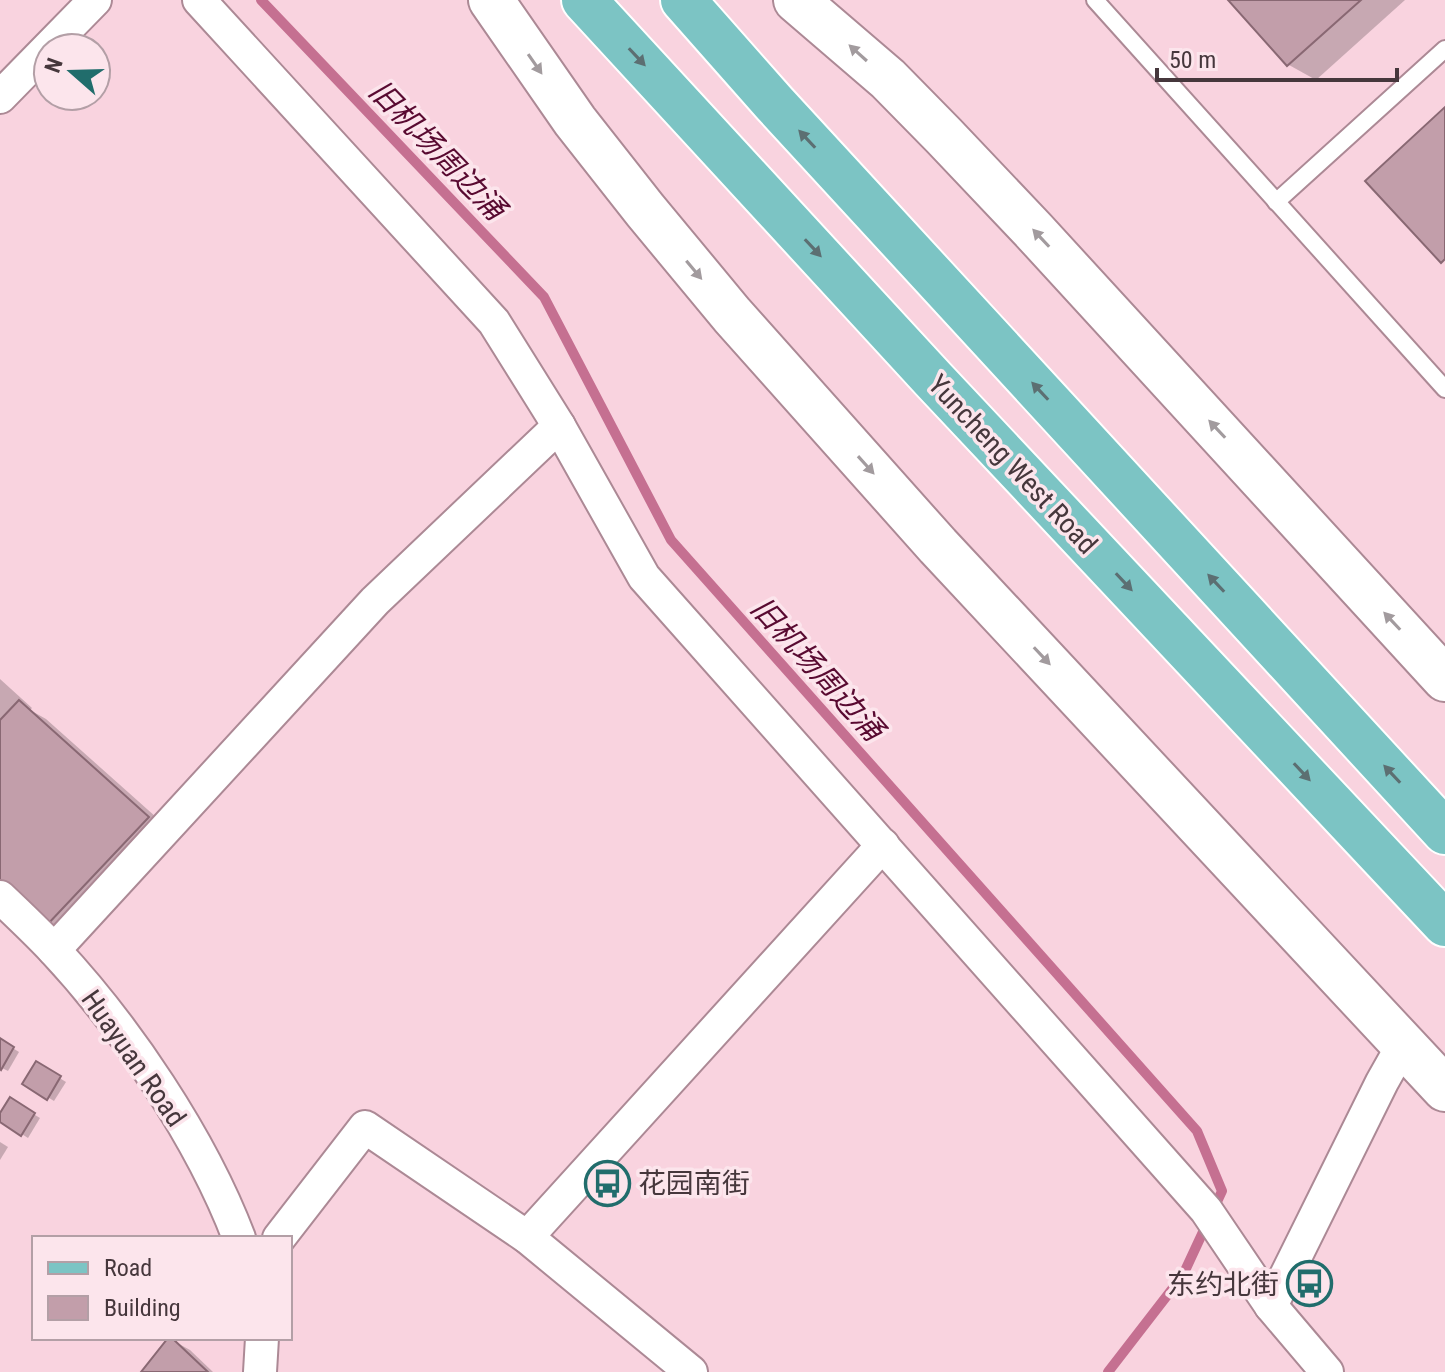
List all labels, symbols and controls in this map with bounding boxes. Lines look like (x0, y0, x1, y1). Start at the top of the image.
north arrow (32, 32, 112, 112)
scale bar (1157, 32, 1397, 82)
one-way arrow (849, 45, 869, 62)
text: 50 m (1169, 46, 1216, 74)
one-way arrow (627, 48, 645, 67)
one-way arrow (527, 53, 542, 74)
text: N (40, 55, 68, 76)
water label: 旧机场周边涌 (362, 73, 515, 229)
one-way arrow (798, 129, 816, 148)
one-way arrow (1032, 228, 1050, 247)
one-way arrow (804, 239, 822, 258)
one-way arrow (685, 259, 702, 279)
street label: Yuncheng West Road (921, 368, 1104, 561)
one-way arrow (1032, 382, 1050, 401)
one-way arrow (1208, 420, 1226, 439)
one-way arrow (857, 454, 874, 474)
one-way arrow (1114, 572, 1133, 591)
one-way arrow (1208, 573, 1226, 592)
water label: 旧机场周边涌 (744, 590, 893, 749)
one-way arrow (1384, 612, 1402, 631)
one-way arrow (1032, 646, 1050, 665)
one-way arrow (1292, 762, 1310, 781)
one-way arrow (1384, 765, 1402, 784)
street label: Huayuan Road (74, 984, 193, 1133)
bus stop icon: 花园南街 (583, 1159, 631, 1207)
place label: 花园南街 (638, 1167, 750, 1200)
legend (32, 1236, 292, 1340)
text: Road (104, 1254, 152, 1282)
bus stop icon: 东约北街 (1286, 1260, 1334, 1308)
place label: 东约北街 (1167, 1268, 1279, 1301)
text: Building (104, 1294, 181, 1322)

